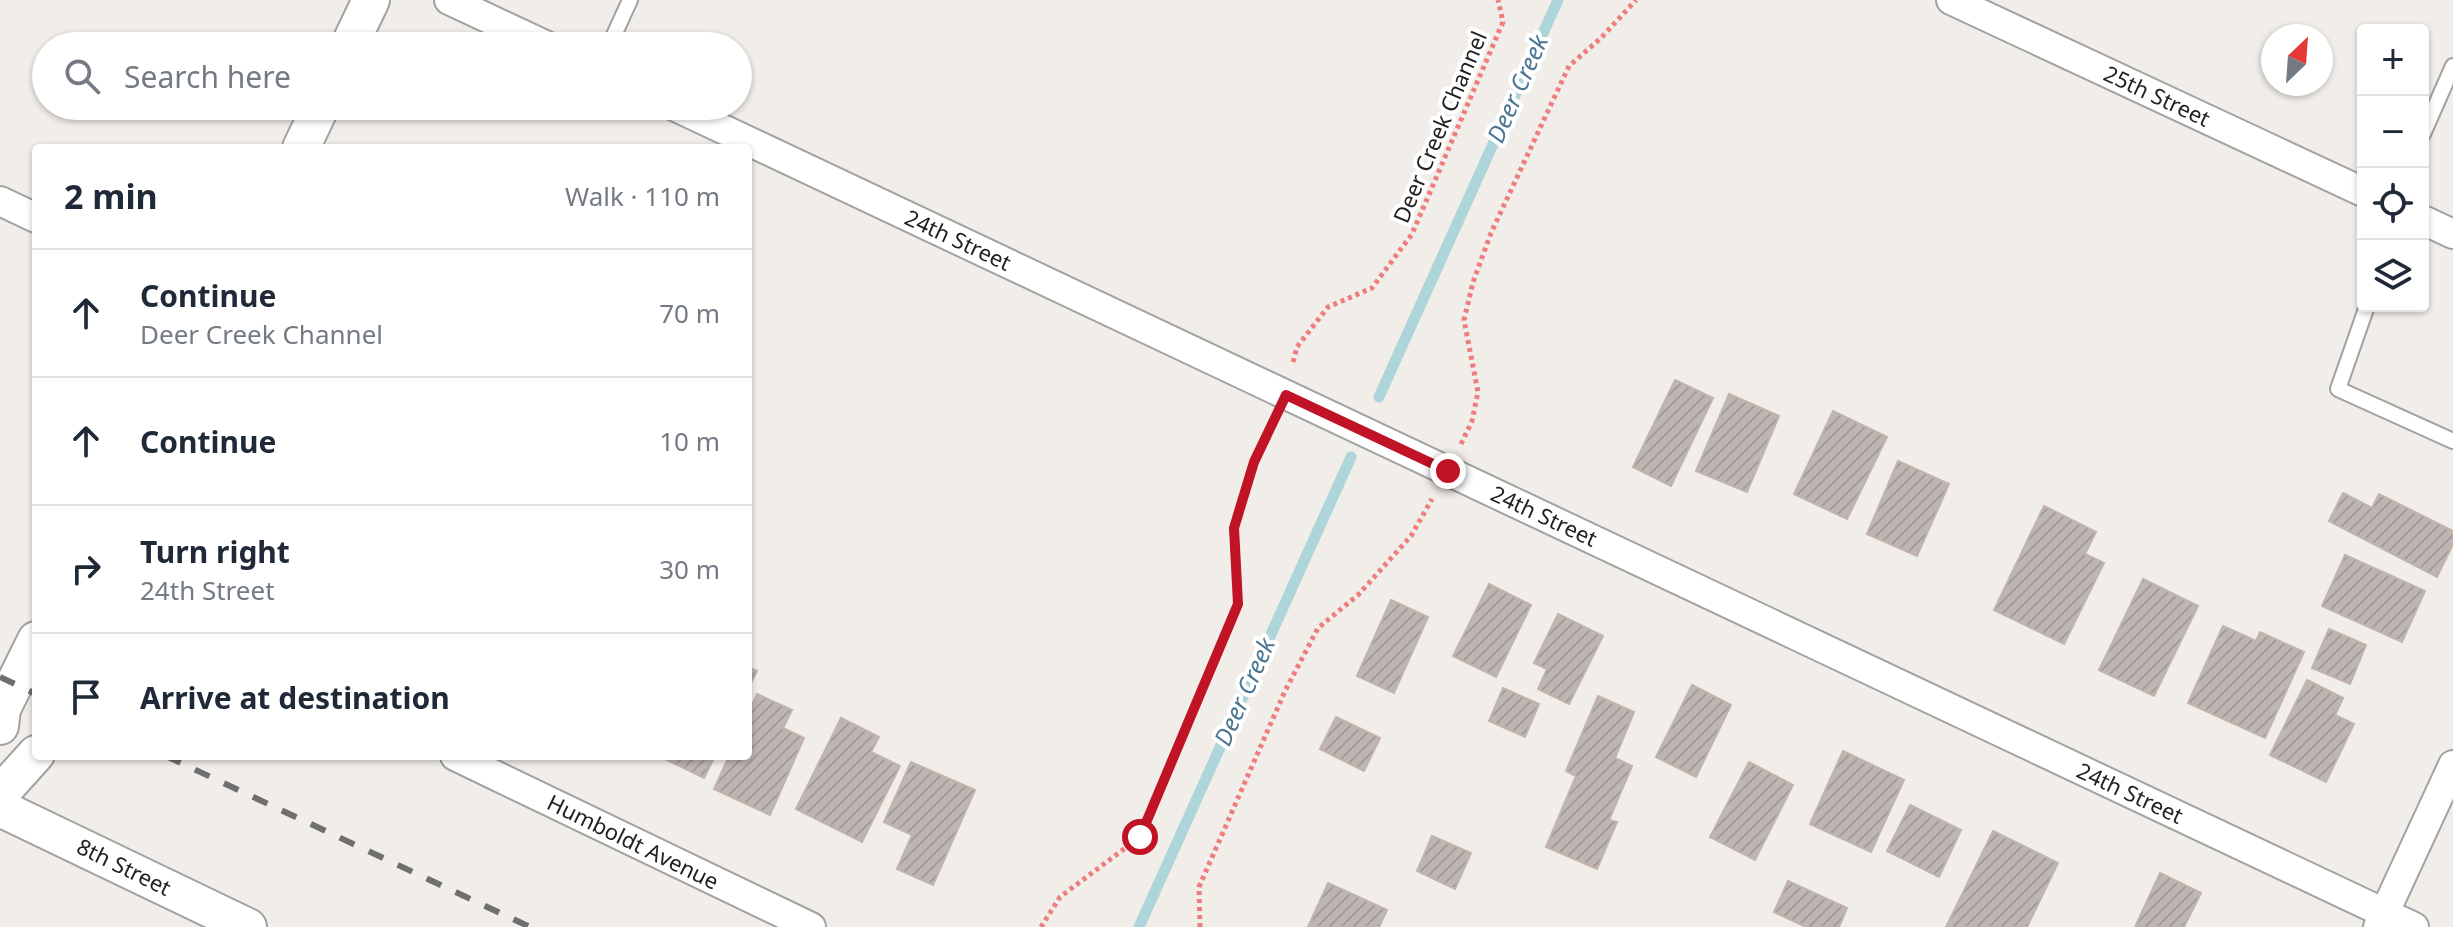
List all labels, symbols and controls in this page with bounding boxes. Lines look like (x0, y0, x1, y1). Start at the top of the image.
north arrow (2261, 24, 2333, 96)
map controls (2357, 24, 2429, 312)
button: + (2357, 24, 2429, 96)
street label: Deer Creek Channel (1385, 26, 1493, 227)
water label: Deer Creek (1478, 28, 1555, 148)
search box (32, 32, 752, 120)
icon: search (60, 54, 104, 98)
text: Search here (124, 56, 291, 97)
street label: 25th Street (2099, 57, 2215, 133)
button: − (2357, 96, 2429, 168)
button: locate (2357, 168, 2429, 240)
text: 2 min (64, 173, 158, 219)
text: Walk · 110 m (565, 178, 720, 214)
street label: 24th Street (900, 201, 1016, 277)
button: layers (2357, 240, 2429, 312)
text: Continue (140, 275, 276, 316)
icon: ahead (64, 291, 108, 335)
text: 70 m (659, 295, 720, 331)
text: Deer Creek Channel (140, 316, 383, 352)
icon: ahead (64, 419, 108, 463)
text: Continue (140, 421, 276, 462)
text: 10 m (659, 423, 720, 459)
route end (1430, 453, 1466, 489)
street label: 24th Street (1486, 477, 1602, 553)
text: Turn right (140, 531, 290, 572)
icon: right (64, 547, 108, 591)
text: 30 m (659, 551, 720, 587)
text: 24th Street (140, 572, 275, 608)
water label: Deer Creek (1205, 631, 1282, 751)
icon: arrive (64, 675, 108, 719)
text: Arrive at destination (140, 677, 450, 718)
street label: 24th Street (2072, 754, 2188, 830)
street label: Humboldt Avenue (543, 787, 724, 896)
route start (1122, 819, 1158, 855)
street label: 8th Street (72, 830, 177, 902)

